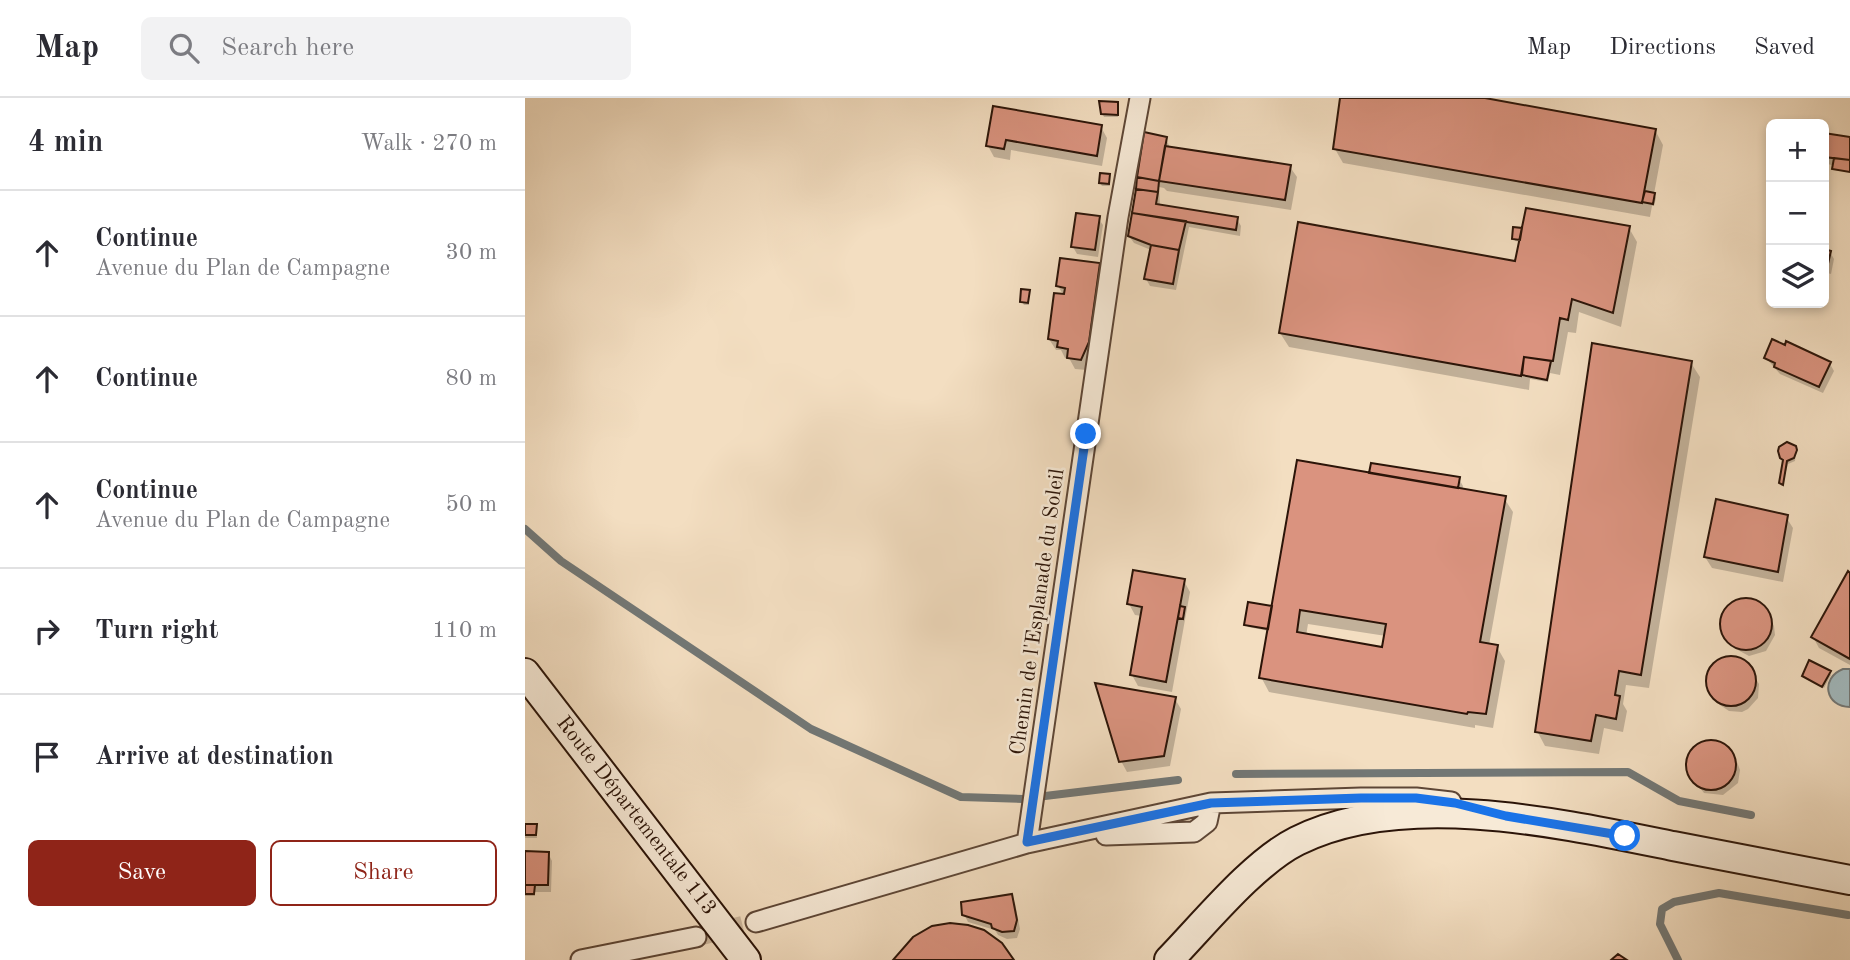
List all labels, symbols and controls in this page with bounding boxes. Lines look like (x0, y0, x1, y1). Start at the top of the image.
search box (141, 17, 631, 80)
icon: search (165, 29, 203, 67)
text: Map (35, 32, 99, 65)
text: Search here (221, 35, 354, 61)
text: Map (1527, 36, 1571, 60)
text: Directions (1609, 36, 1716, 60)
text: Saved (1754, 36, 1815, 60)
map controls (1766, 119, 1829, 308)
button: + (1766, 119, 1829, 182)
text: 4 min (28, 128, 103, 158)
text: Walk · 270 m (361, 132, 497, 155)
button: − (1766, 182, 1829, 245)
text: Continue (95, 226, 198, 252)
icon: ahead (28, 234, 66, 272)
text: 30 m (446, 241, 497, 264)
button: layers (1766, 245, 1829, 308)
text: Avenue du Plan de Campagne (95, 257, 390, 280)
icon: ahead (28, 360, 66, 398)
text: Continue (95, 366, 198, 392)
text: 80 m (446, 367, 497, 390)
route end (1070, 418, 1101, 449)
street label: Chemin de l'Esplanade du Soleil (1008, 467, 1069, 756)
text: Continue (95, 478, 198, 504)
icon: ahead (28, 486, 66, 524)
text: 50 m (446, 493, 497, 516)
text: Avenue du Plan de Campagne (95, 509, 390, 532)
icon: right (28, 612, 66, 650)
text: Turn right (95, 618, 218, 644)
text: 110 m (432, 619, 497, 642)
street label: Route Départementale 113 (552, 713, 720, 919)
icon: arrive (28, 738, 66, 776)
text: Arrive at destination (95, 744, 334, 770)
route start (1609, 820, 1640, 851)
button: Save (28, 840, 256, 906)
button: Share (270, 840, 497, 906)

